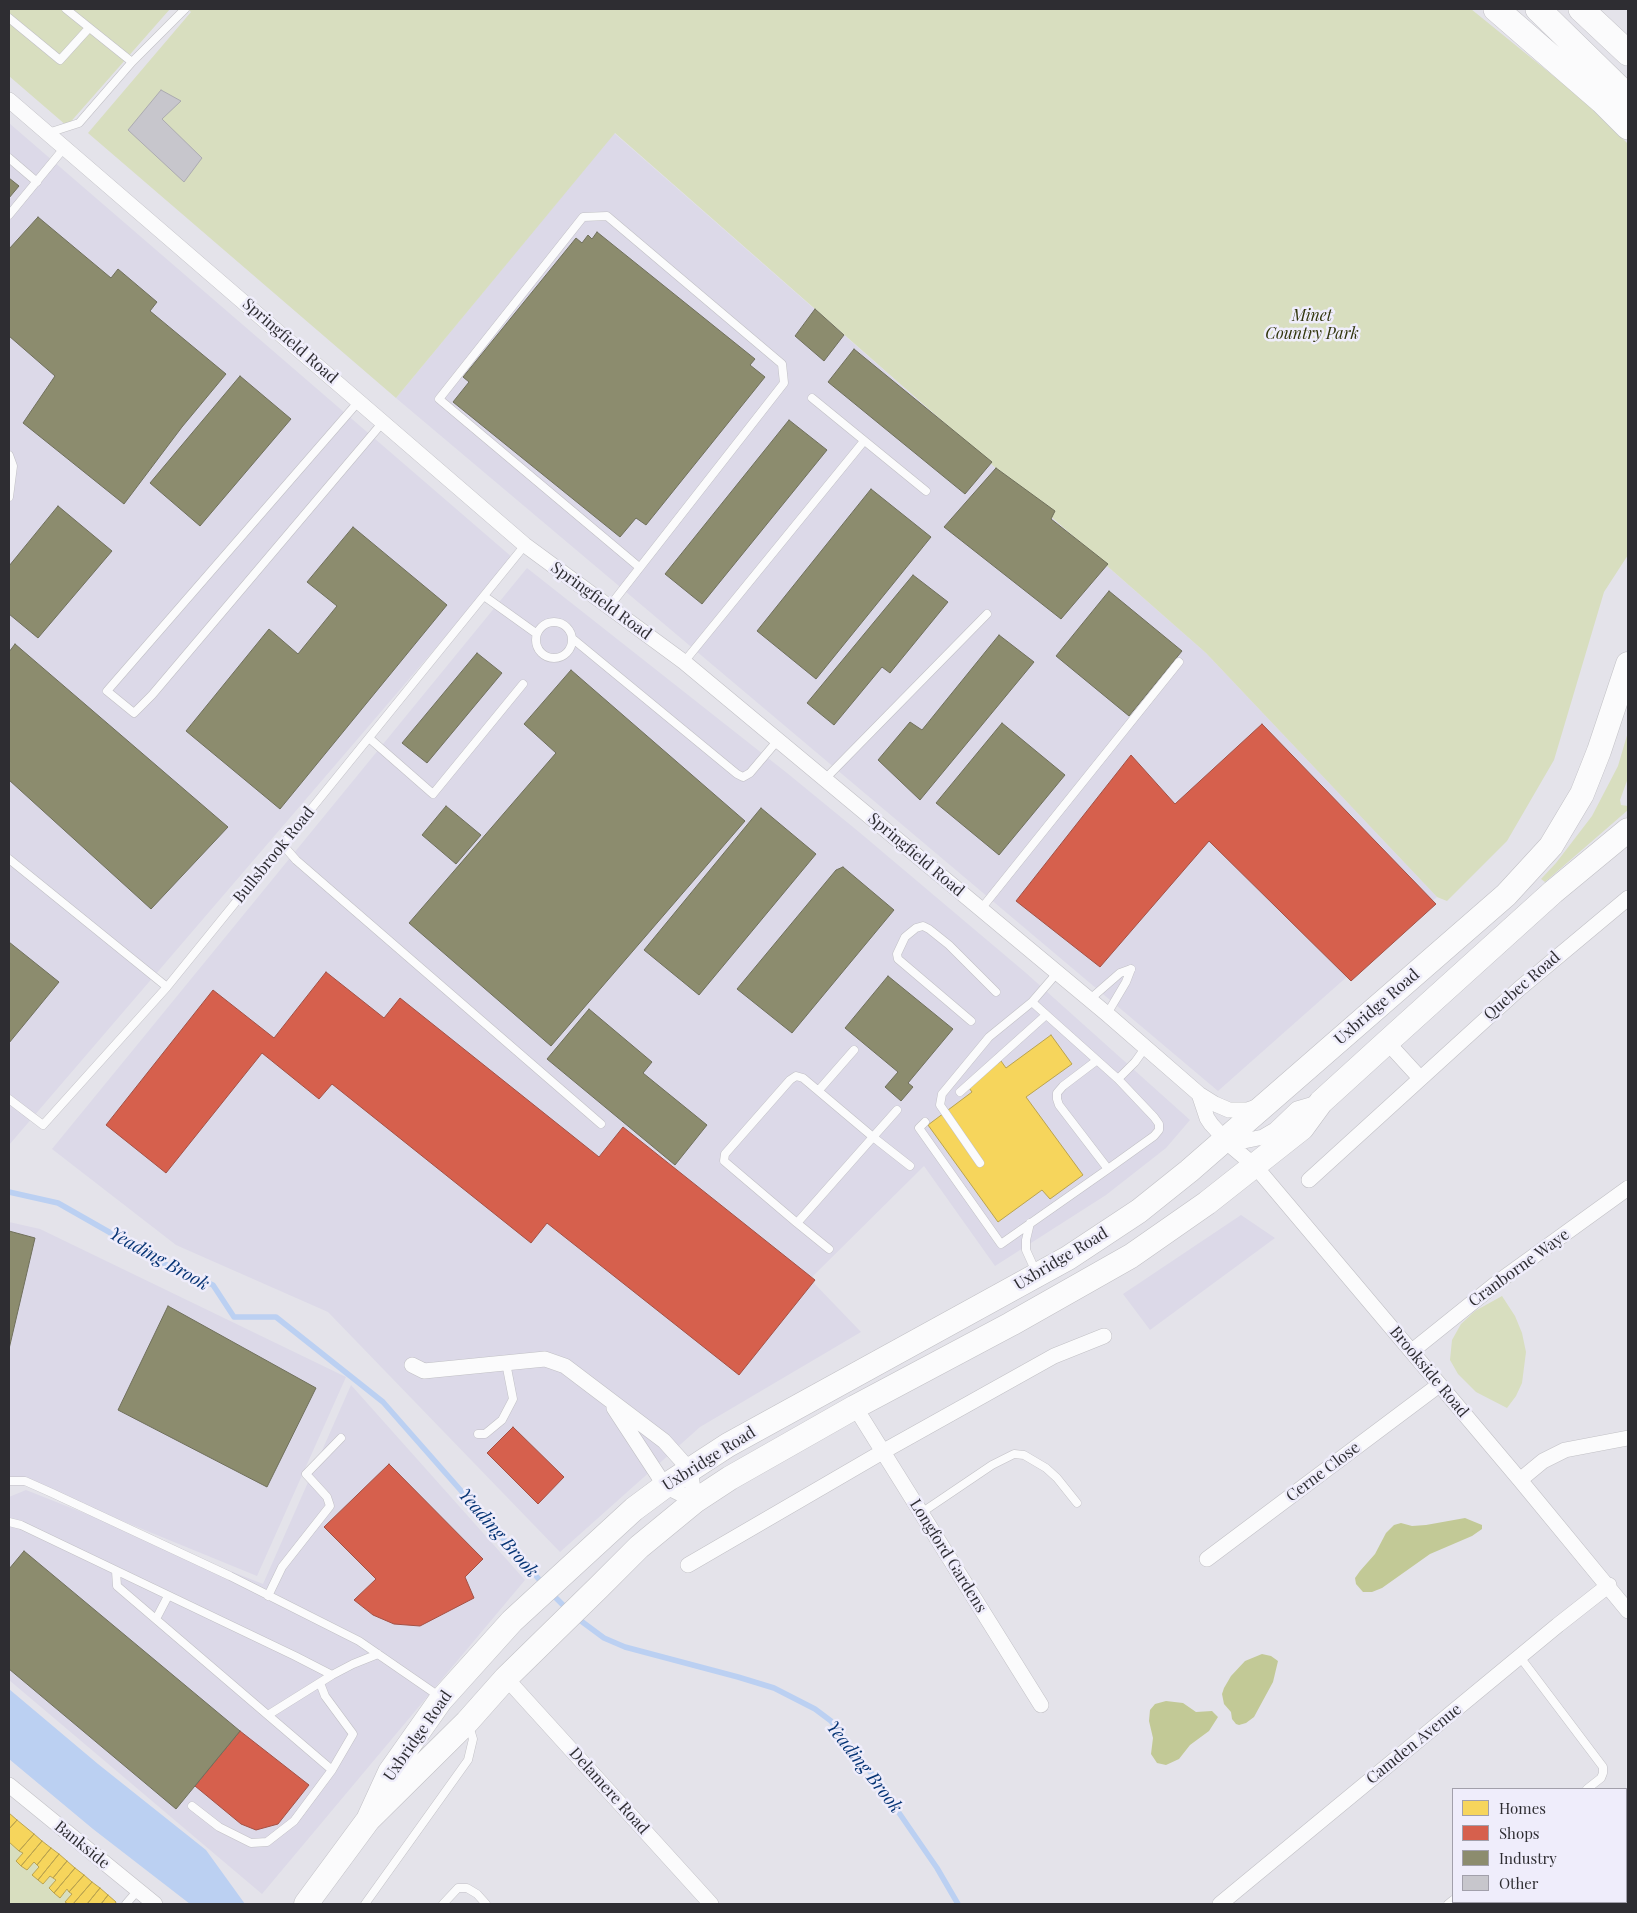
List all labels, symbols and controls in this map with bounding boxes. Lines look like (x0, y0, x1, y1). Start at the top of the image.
street label: Springfield Road (239, 294, 341, 388)
park label: Minet Country Park (1265, 306, 1359, 344)
street label: Springfield Road (547, 558, 655, 644)
street label: Bullsbrook Road (229, 803, 319, 907)
street label: Springfield Road (864, 809, 968, 901)
street label: Quebec Road (1480, 948, 1564, 1024)
street label: Uxbridge Road (1331, 965, 1423, 1049)
water label: Yeading Brook (105, 1223, 213, 1295)
street label: Uxbridge Road (1011, 1224, 1111, 1294)
street label: Cranborne Waye (1465, 1225, 1573, 1311)
street label: Brookside Road (1385, 1323, 1473, 1421)
street label: Uxbridge Road (659, 1423, 759, 1495)
street label: Cerne Close (1282, 1438, 1364, 1506)
water label: Yeading Brook (453, 1484, 543, 1582)
street label: Longford Gardens (905, 1496, 991, 1616)
street label: Uxbridge Road (380, 1687, 456, 1785)
street label: Camden Avenue (1363, 1700, 1465, 1788)
water label: Yeading Brook (821, 1717, 907, 1817)
street label: Delamere Road (565, 1744, 653, 1838)
legend (1452, 1788, 1627, 1903)
text: Homes (1499, 1798, 1546, 1818)
street label: Bankside (50, 1817, 114, 1873)
text: Shops (1499, 1823, 1540, 1843)
text: Industry (1499, 1848, 1557, 1868)
text: Other (1499, 1873, 1539, 1893)

